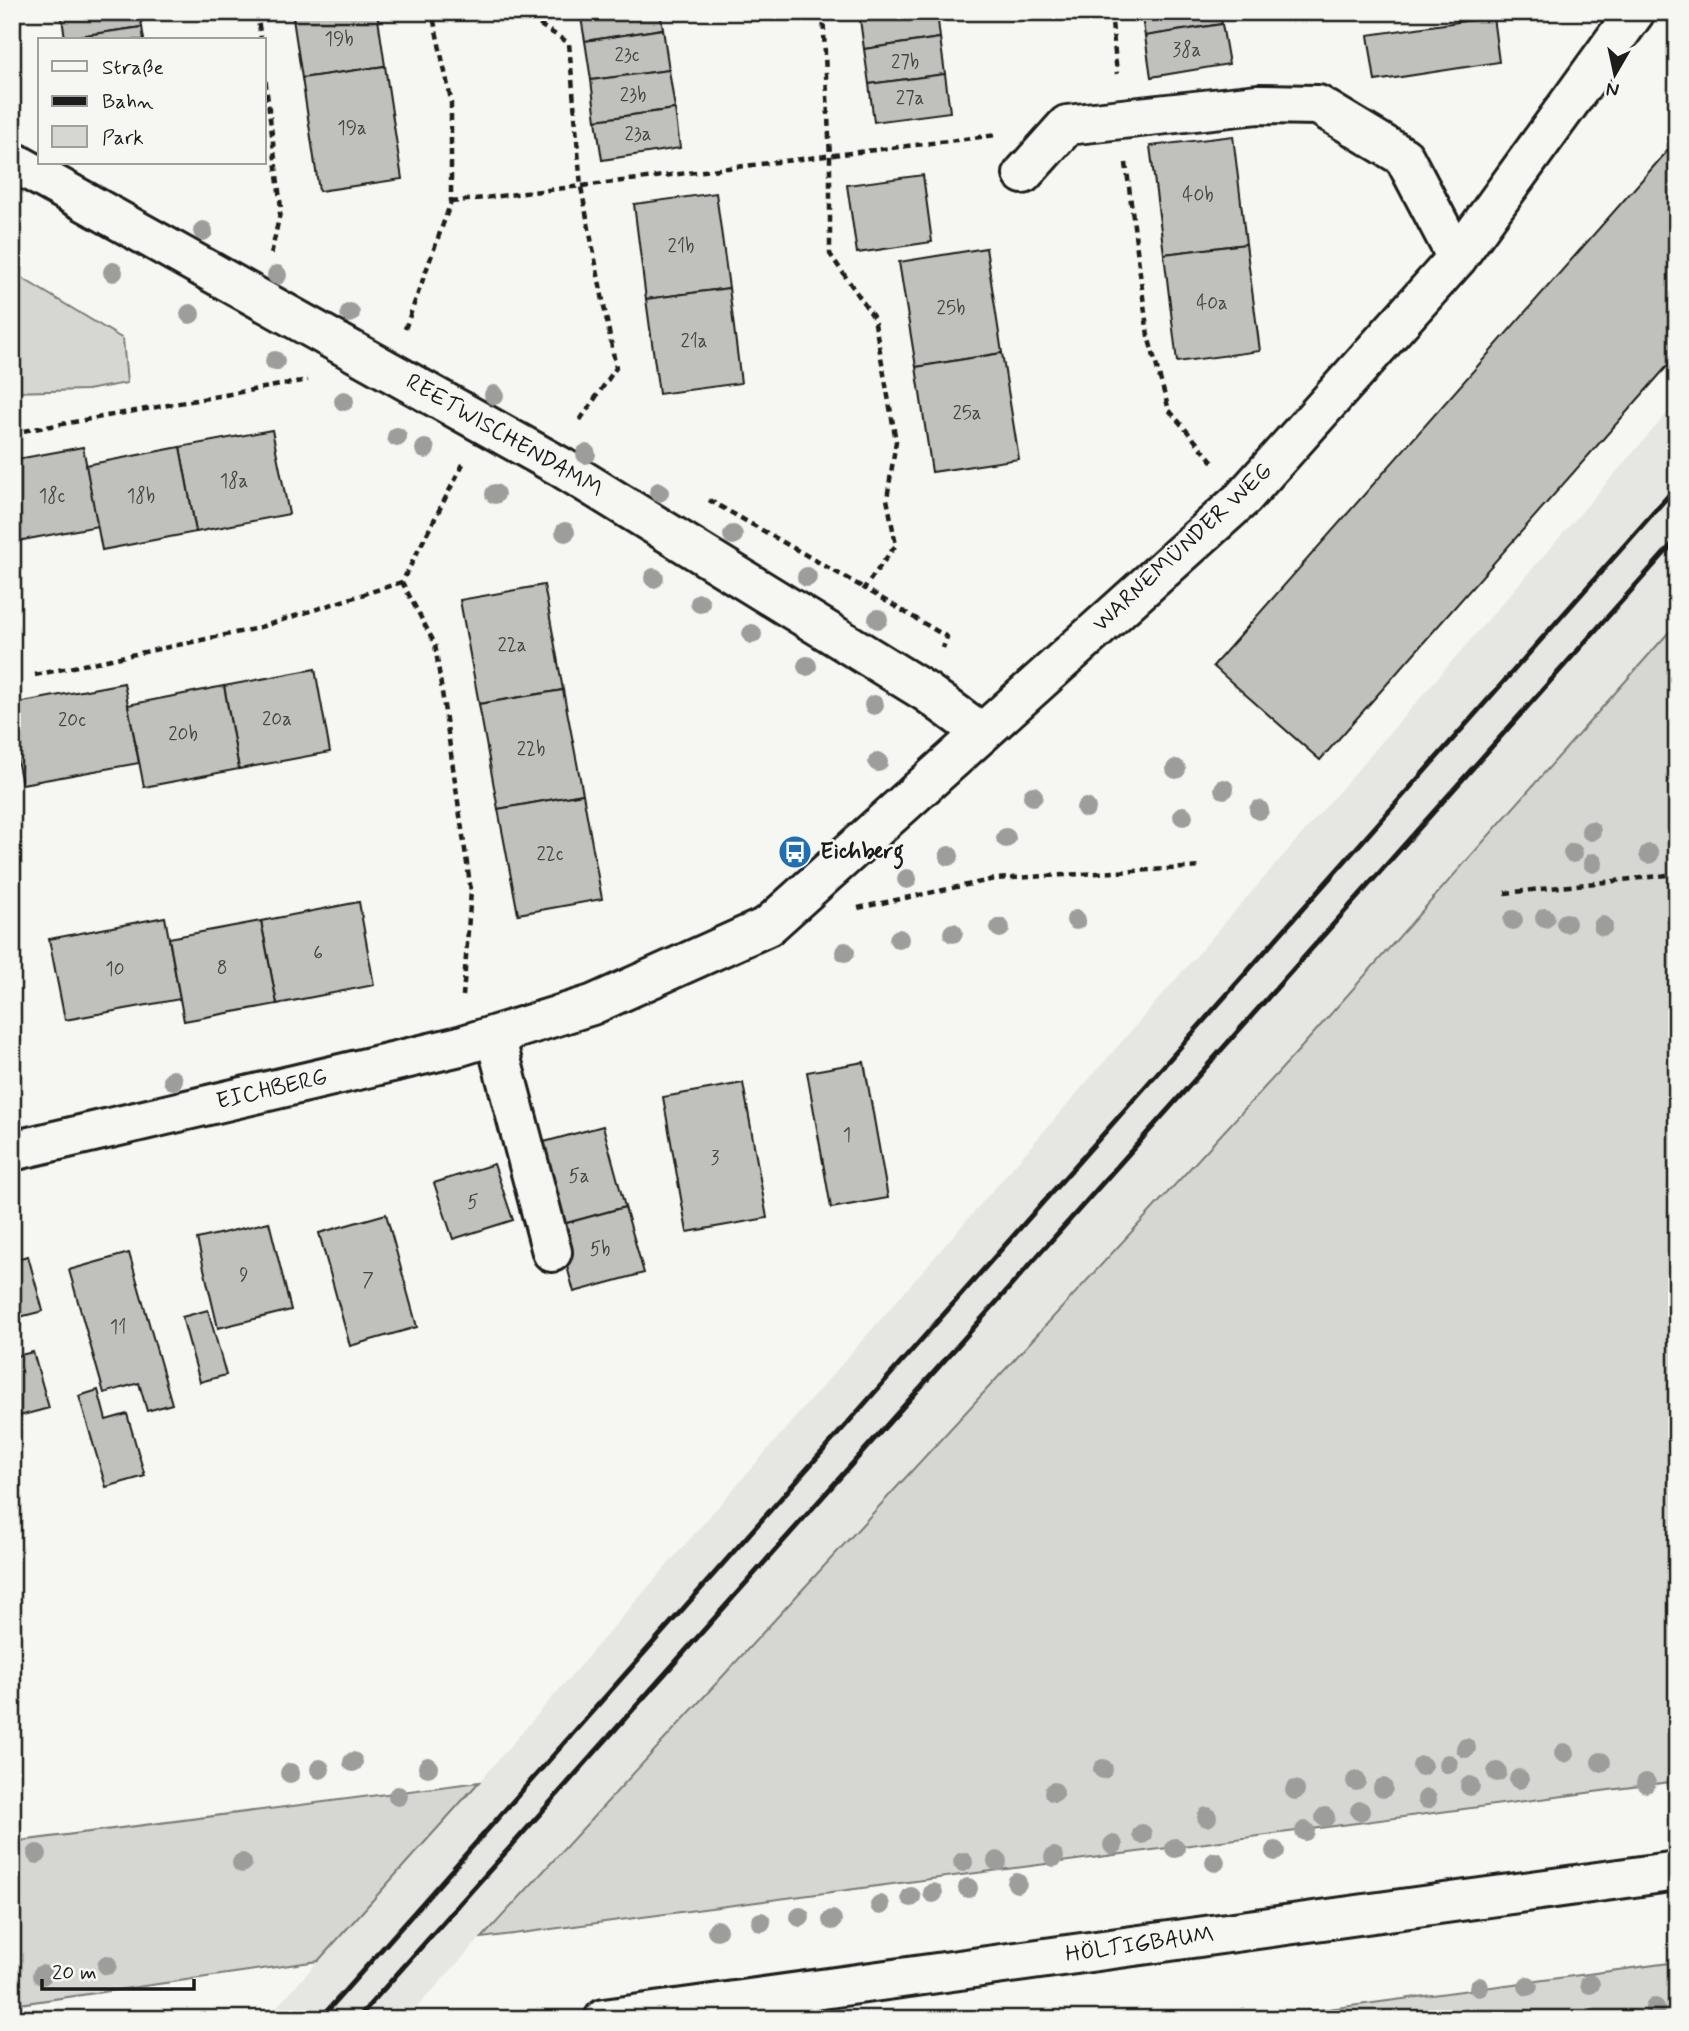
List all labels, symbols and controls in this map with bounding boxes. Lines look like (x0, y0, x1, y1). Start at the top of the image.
house number: 19b (324, 27, 354, 52)
legend (38, 38, 266, 164)
house number: 38a (1173, 38, 1201, 63)
north arrow (1580, 38, 1650, 108)
house number: 23c (614, 43, 640, 68)
house number: 27b (891, 50, 919, 75)
text: Straße (102, 54, 164, 82)
text: N (1604, 76, 1621, 103)
house number: 23b (620, 83, 646, 108)
house number: 27a (896, 86, 924, 111)
text: Bahn (102, 88, 154, 116)
house number: 19a (337, 116, 367, 141)
house number: 23a (624, 122, 652, 147)
text: Park (102, 124, 144, 152)
house number: 40b (1182, 183, 1214, 208)
house number: 21b (668, 234, 694, 259)
house number: 40a (1196, 291, 1228, 316)
house number: 25b (937, 296, 965, 321)
house number: 21a (680, 329, 708, 354)
street label: REETWISCHENDAMM (400, 367, 608, 505)
house number: 25a (952, 401, 982, 426)
street label: WARNEMÜNDER WEG (1087, 457, 1279, 639)
house number: 18a (220, 469, 248, 494)
house number: 18c (39, 484, 66, 509)
house number: 18b (127, 484, 155, 509)
house number: 22a (497, 633, 527, 658)
house number: 20a (262, 707, 292, 732)
house number: 20c (58, 708, 86, 733)
house number: 20b (168, 722, 198, 747)
house number: 22b (517, 737, 545, 762)
bus stop icon: Eichberg (776, 833, 814, 871)
place label: Eichberg (820, 837, 904, 870)
house number: 22c (536, 842, 564, 867)
house number: 6 (313, 941, 323, 966)
house number: 8 (217, 956, 227, 981)
house number: 10 (105, 957, 125, 982)
street label: EICHBERG (214, 1063, 330, 1117)
house number: 1 (843, 1123, 851, 1148)
house number: 3 (711, 1146, 720, 1171)
house number: 5a (568, 1164, 590, 1189)
house number: 5 (467, 1190, 479, 1215)
house number: 5b (590, 1237, 610, 1262)
house number: 9 (239, 1263, 249, 1288)
house number: 7 (362, 1268, 374, 1293)
house number: 11 (110, 1315, 126, 1340)
street label: HÖLTIGBAUM (1064, 1920, 1216, 1970)
scale bar (42, 1947, 194, 1991)
text: 20 m (52, 1959, 97, 1987)

